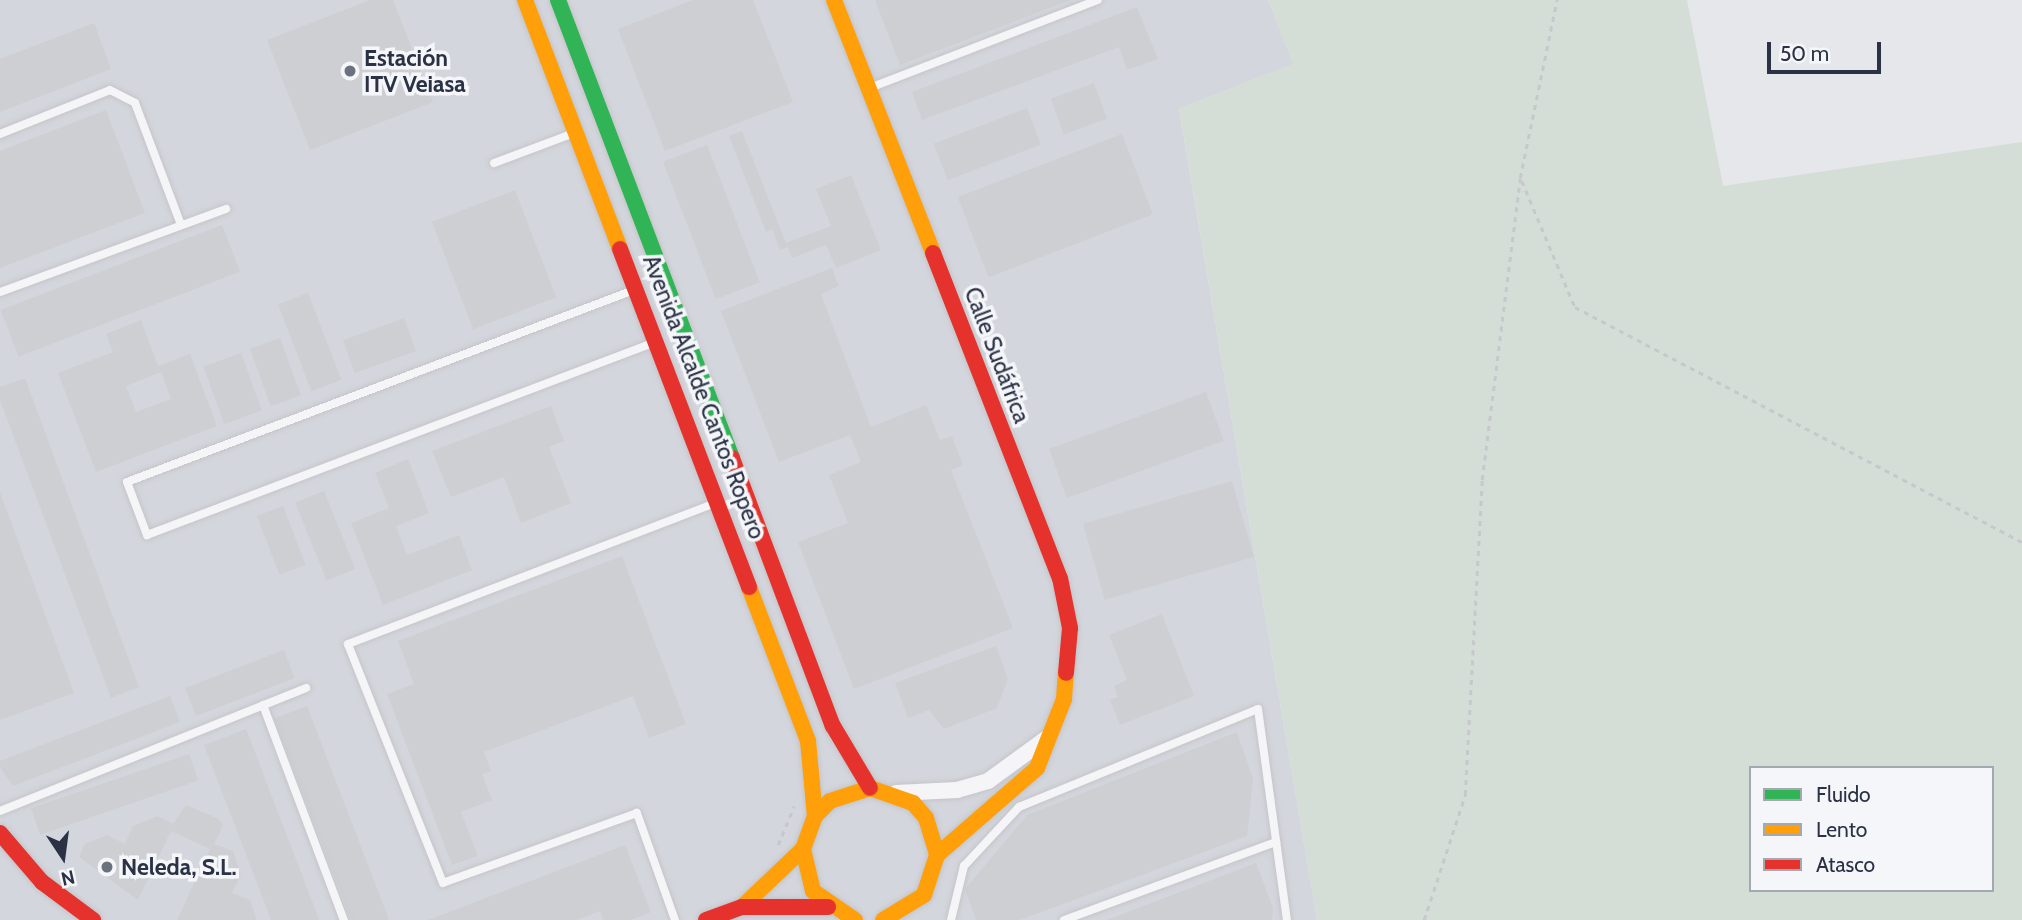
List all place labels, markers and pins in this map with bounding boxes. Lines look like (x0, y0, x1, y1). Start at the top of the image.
place label: Estación ITV Veiasa (364, 44, 466, 98)
marker: Estación ITV Veiasa (342, 63, 358, 79)
place label: Neleda, S.L. (121, 853, 237, 881)
marker: Neleda, S.L. (99, 859, 115, 875)

